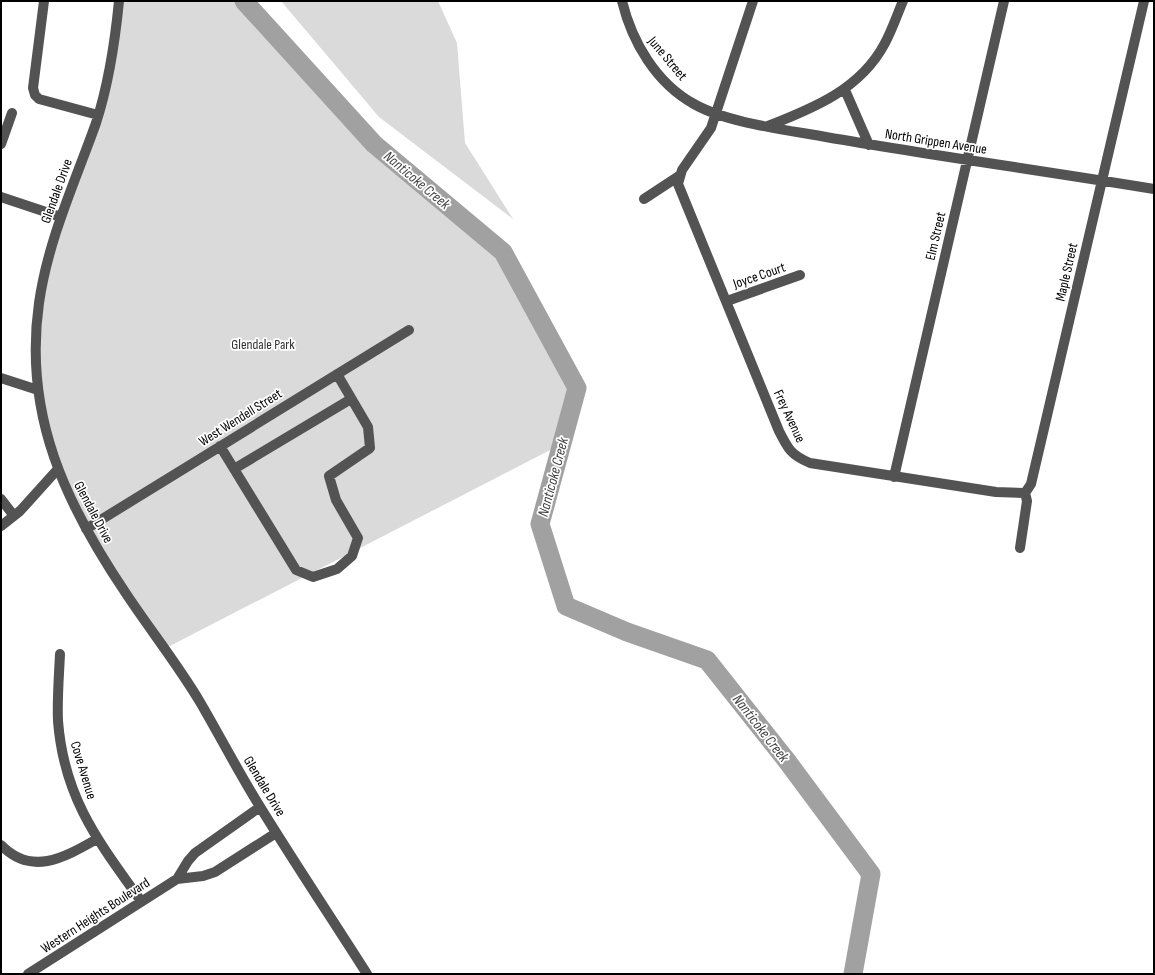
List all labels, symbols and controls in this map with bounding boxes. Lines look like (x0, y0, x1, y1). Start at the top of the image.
street label: June Street (644, 32, 691, 84)
street label: North Grippen Avenue (884, 125, 988, 158)
water label: Nanticoke Creek (380, 147, 454, 214)
street label: Glendale Drive (37, 157, 76, 226)
street label: Elm Street (922, 210, 949, 262)
street label: Maple Street (1052, 241, 1081, 303)
street label: Joyce Court (730, 259, 787, 293)
park label: Glendale Park (231, 336, 295, 353)
street label: West Wendell Street (195, 385, 285, 450)
street label: Frey Avenue (770, 387, 809, 445)
water label: Nanticoke Creek (534, 435, 573, 519)
street label: Glendale Drive (70, 478, 117, 546)
water label: Nanticoke Creek (728, 691, 793, 766)
street label: Cove Avenue (67, 739, 100, 801)
street label: Glendale Drive (240, 753, 289, 820)
street label: Western Heights Boulevard (38, 874, 153, 957)

